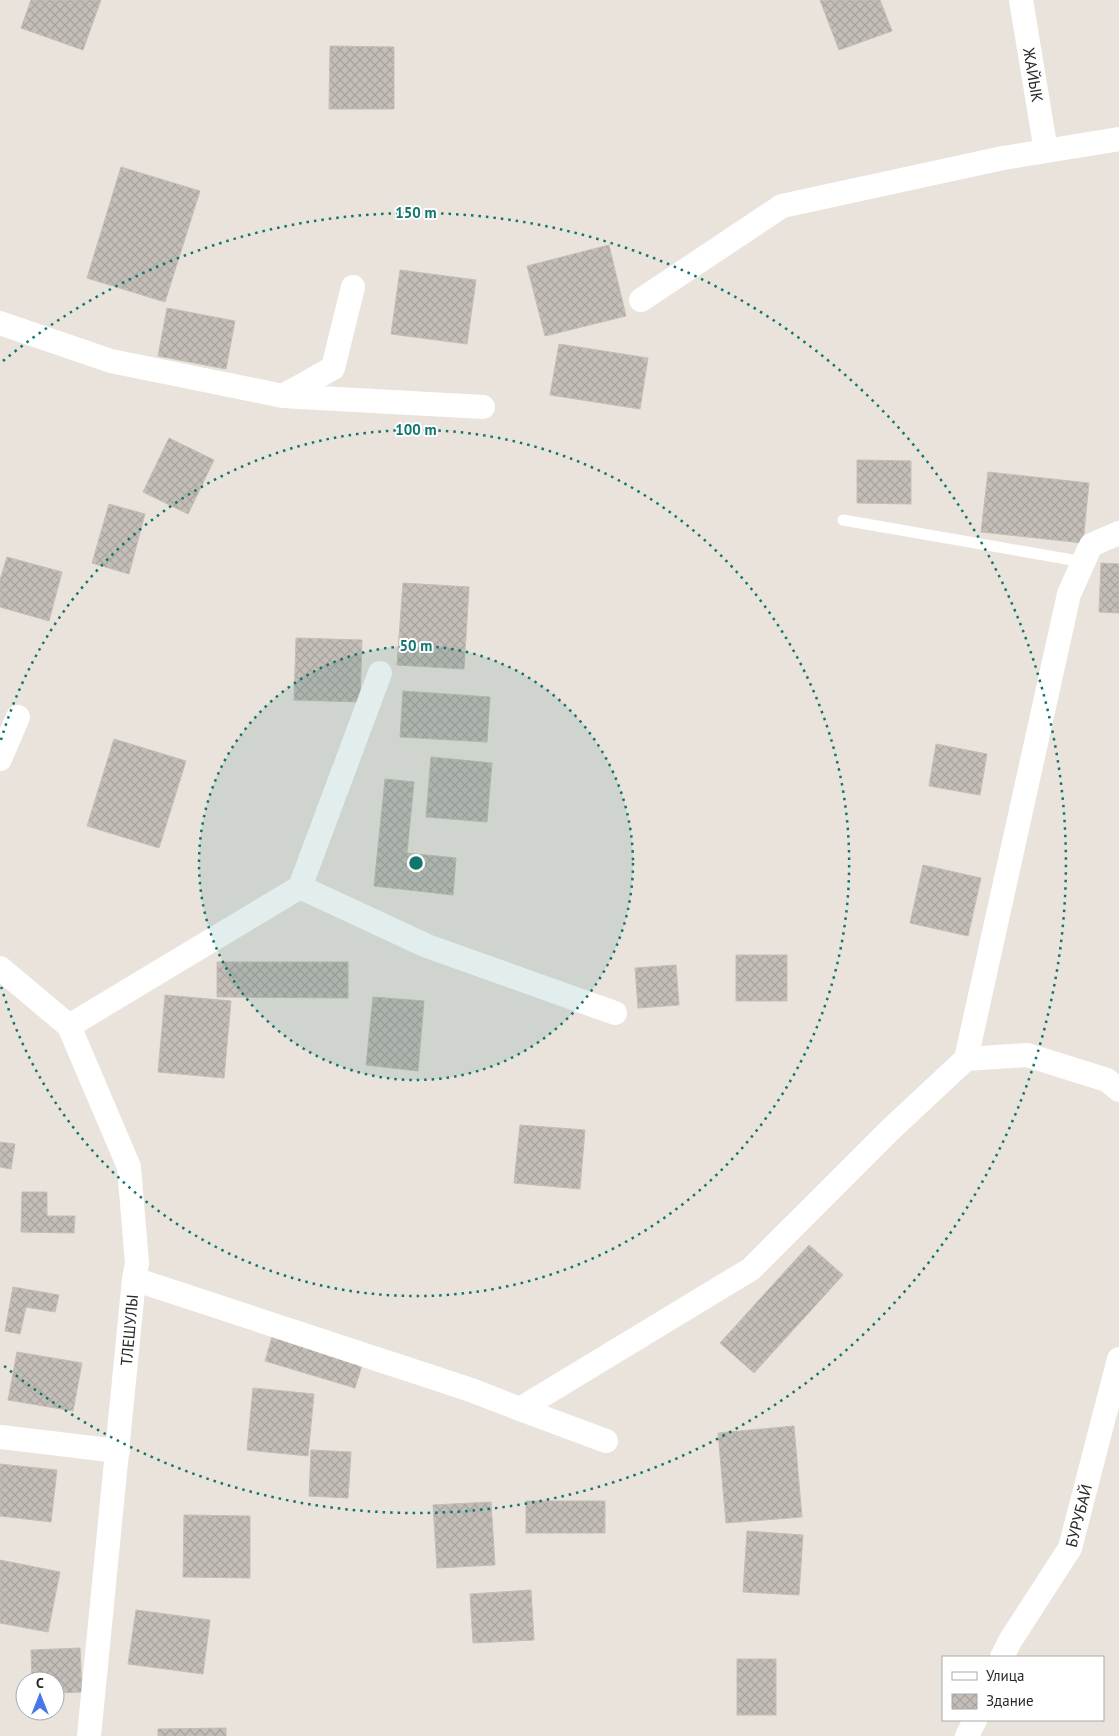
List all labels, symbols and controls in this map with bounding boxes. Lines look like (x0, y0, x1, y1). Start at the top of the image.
street label: ЖАЙЫК (1019, 45, 1048, 104)
text: 150 m (395, 203, 437, 222)
text: 100 m (395, 420, 437, 439)
text: 50 m (400, 636, 432, 655)
centre of rings (407, 854, 425, 872)
street label: ТЛЕШУЛЫ (116, 1294, 142, 1366)
street label: БУРУБАЙ (1061, 1482, 1096, 1549)
legend (942, 1656, 1104, 1721)
text: Улица (986, 1666, 1024, 1685)
north arrow (15, 1671, 65, 1721)
text: С (36, 1674, 44, 1692)
text: Здание (986, 1691, 1034, 1710)

